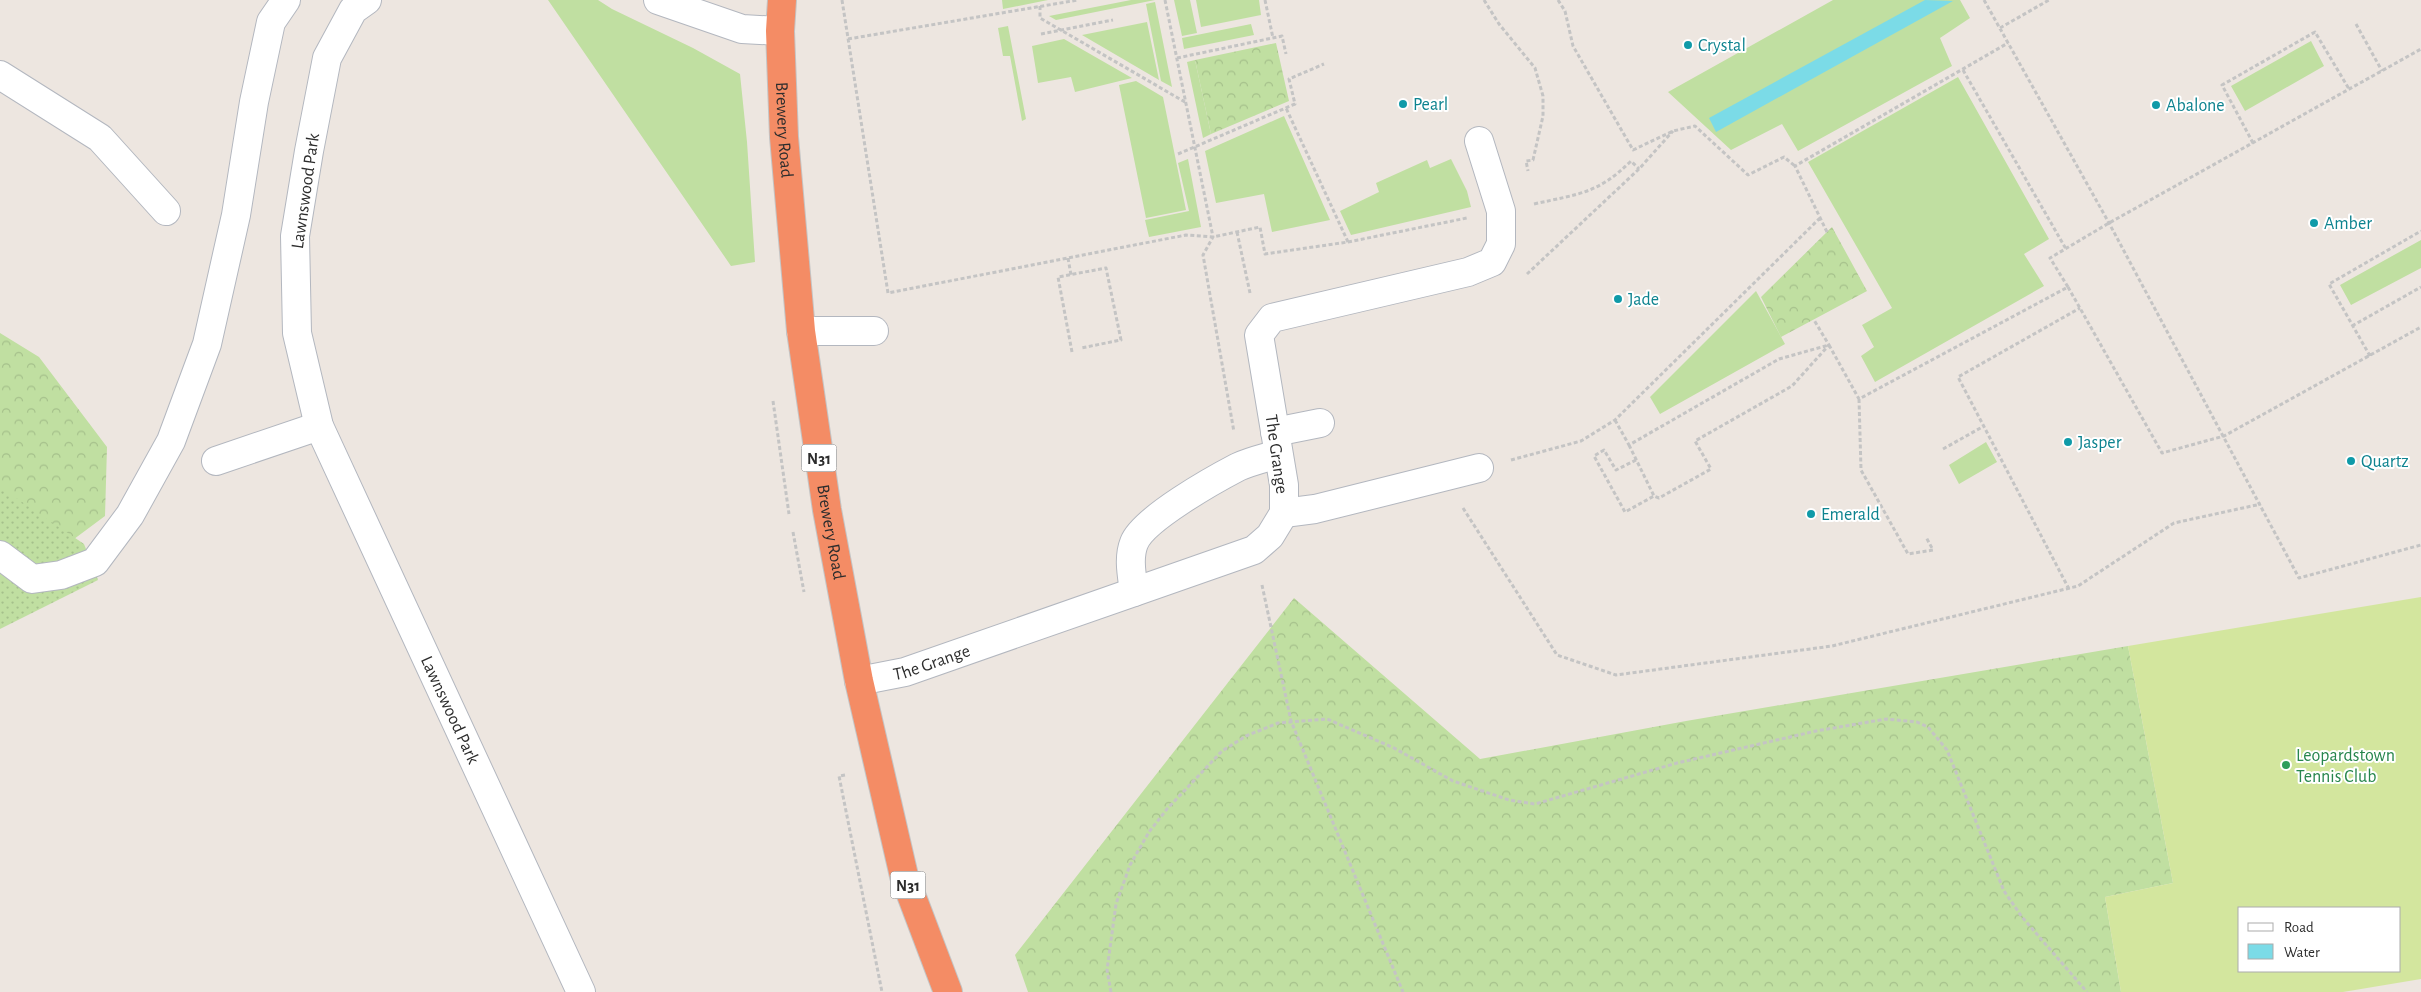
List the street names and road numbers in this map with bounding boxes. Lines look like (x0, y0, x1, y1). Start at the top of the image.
street label: Brewery Road (772, 81, 796, 179)
street label: Lawnswood Park (289, 131, 323, 250)
street label: The Grange (1262, 413, 1290, 495)
road number: N31 (802, 444, 836, 472)
street label: Brewery Road (813, 483, 848, 581)
street label: The Grange (892, 642, 973, 684)
street label: Lawnswood Park (417, 654, 482, 768)
road number: N31 (890, 872, 926, 898)

